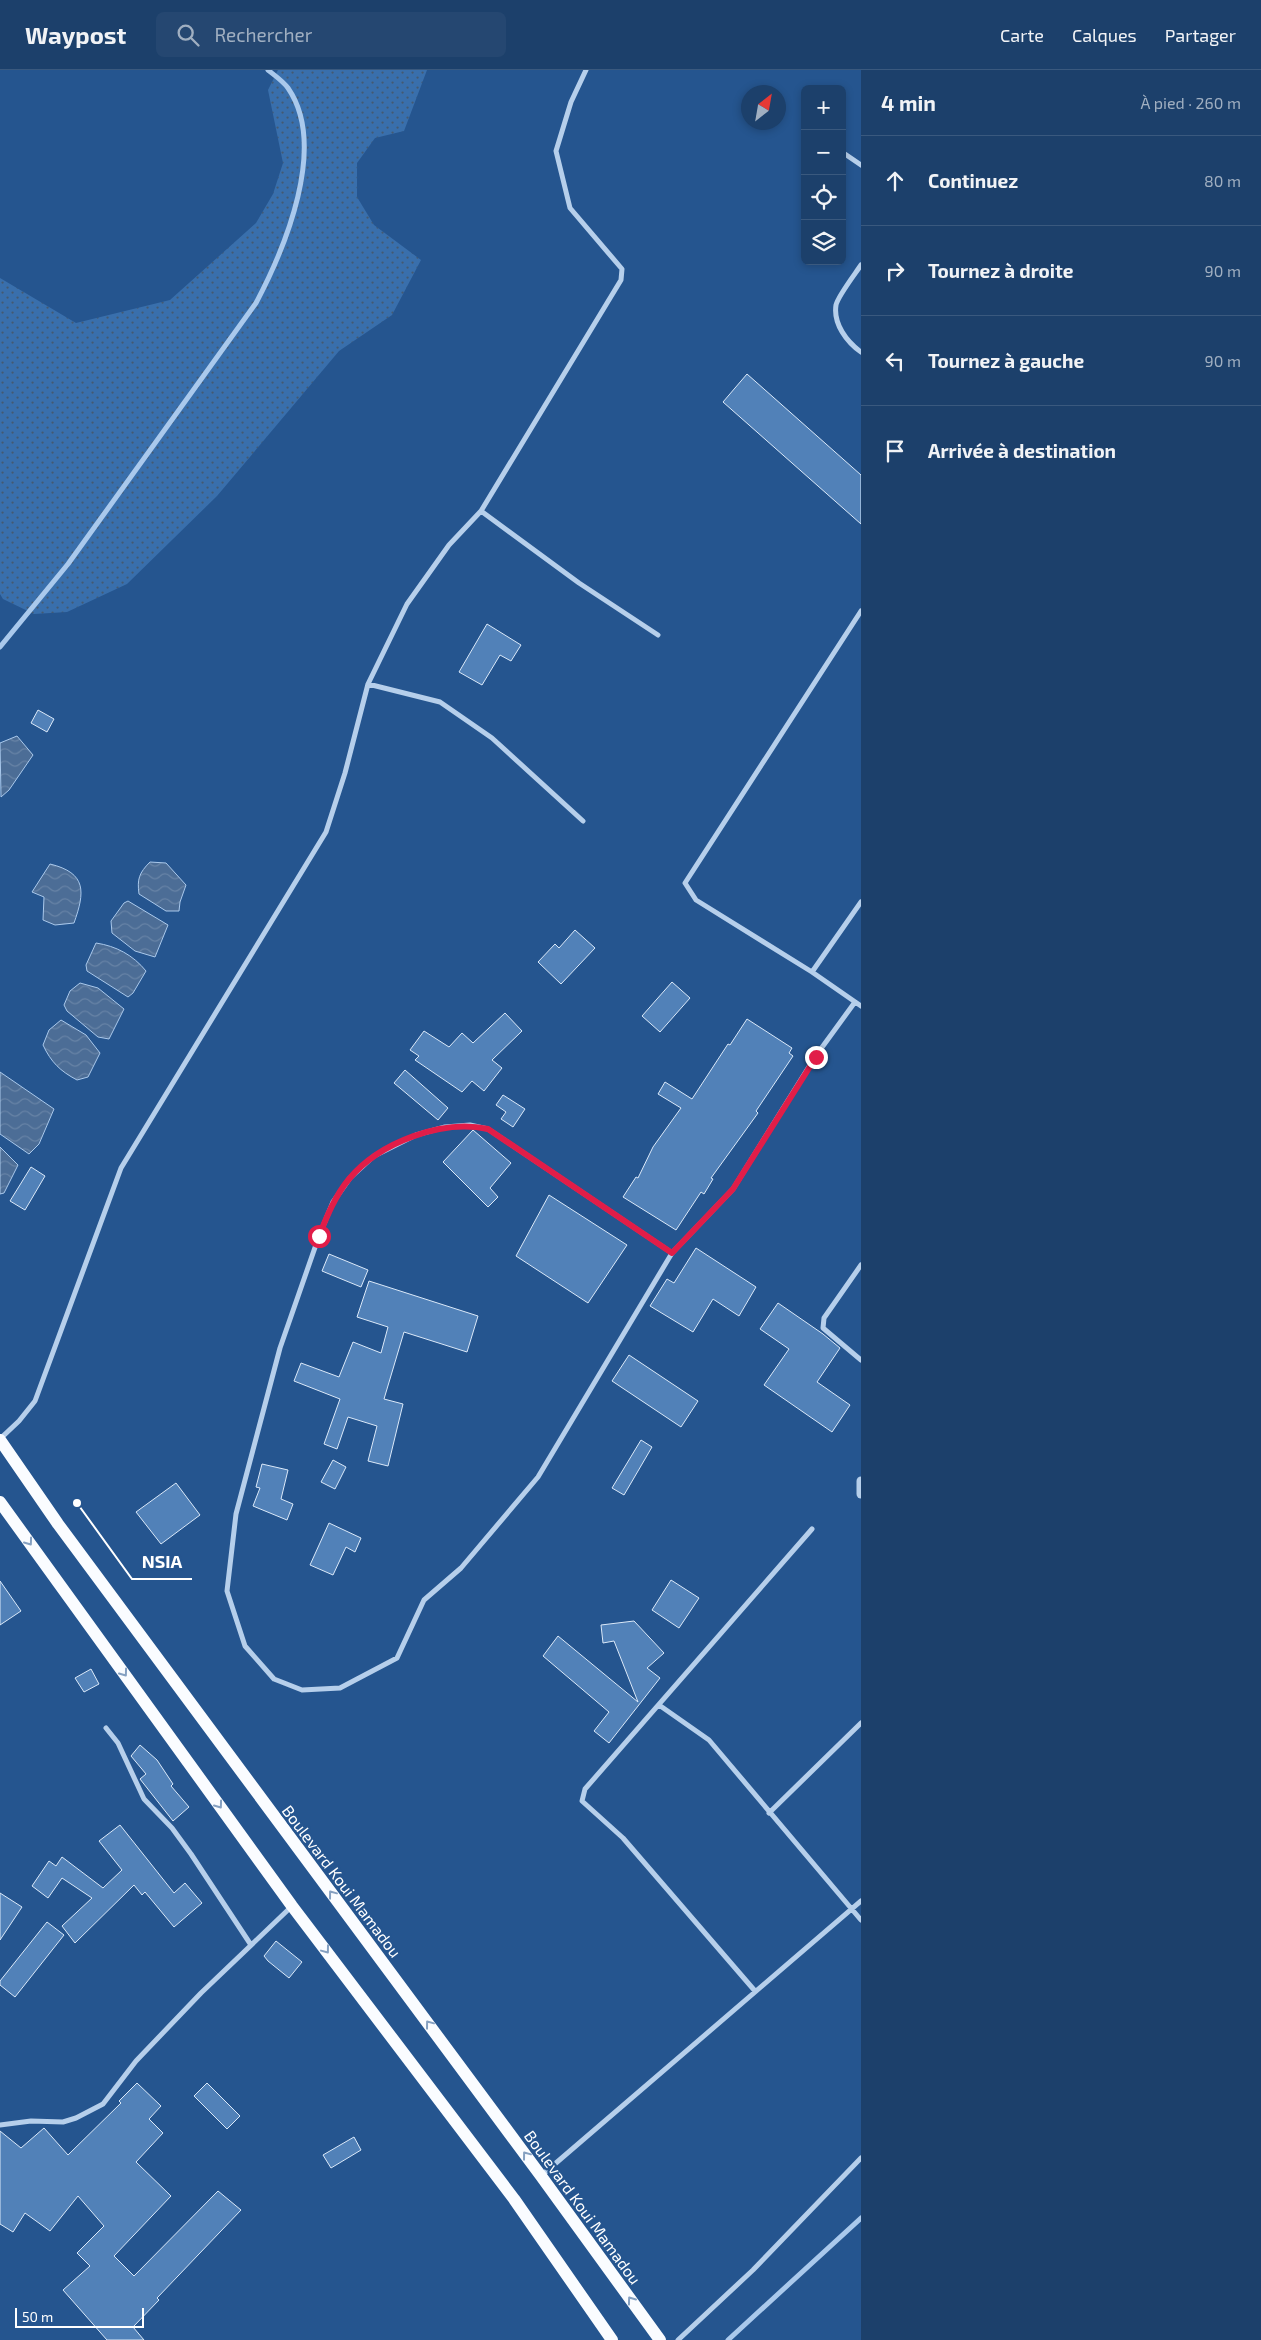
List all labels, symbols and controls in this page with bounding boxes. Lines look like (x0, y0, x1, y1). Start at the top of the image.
search box (156, 12, 506, 57)
text: Waypost (25, 20, 126, 49)
icon: search (174, 21, 202, 49)
text: Rechercher (214, 23, 312, 46)
text: Carte (1000, 24, 1044, 46)
text: Calques (1072, 24, 1137, 46)
text: Partager (1165, 24, 1236, 46)
north arrow (741, 85, 786, 130)
map controls (801, 85, 846, 265)
button: + (801, 85, 846, 130)
text: 4 min (881, 90, 936, 115)
text: À pied · 260 m (1141, 93, 1241, 112)
button: − (801, 130, 846, 175)
icon: ahead (881, 167, 909, 195)
text: Continuez (928, 169, 1018, 192)
text: 80 m (1204, 171, 1241, 190)
button: locate (801, 175, 846, 220)
button: layers (801, 220, 846, 265)
icon: right (881, 257, 909, 285)
text: Tournez à droite (928, 259, 1074, 282)
text: 90 m (1205, 261, 1241, 280)
icon: left (881, 347, 909, 375)
text: Tournez à gauche (928, 349, 1084, 372)
text: 90 m (1205, 351, 1241, 370)
icon: arrive (881, 437, 909, 465)
text: Arrivée à destination (928, 439, 1116, 462)
route end (805, 1046, 828, 1069)
route start (308, 1225, 331, 1248)
one-way arrow (23, 1536, 31, 1545)
callout: NSIA (132, 1546, 192, 1579)
text: NSIA (142, 1550, 183, 1572)
one-way arrow (118, 1668, 127, 1677)
one-way arrow (213, 1799, 222, 1809)
street label: Boulevard Koui Mamadou (279, 1801, 405, 1961)
one-way arrow (329, 1890, 338, 1900)
one-way arrow (320, 1944, 328, 1953)
one-way arrow (426, 2020, 435, 2030)
street label: Boulevard Koui Mamadou (521, 2126, 645, 2288)
one-way arrow (523, 2151, 532, 2161)
one-way arrow (628, 2297, 638, 2306)
scale bar (15, 2305, 144, 2328)
text: 50 m (22, 2308, 53, 2325)

